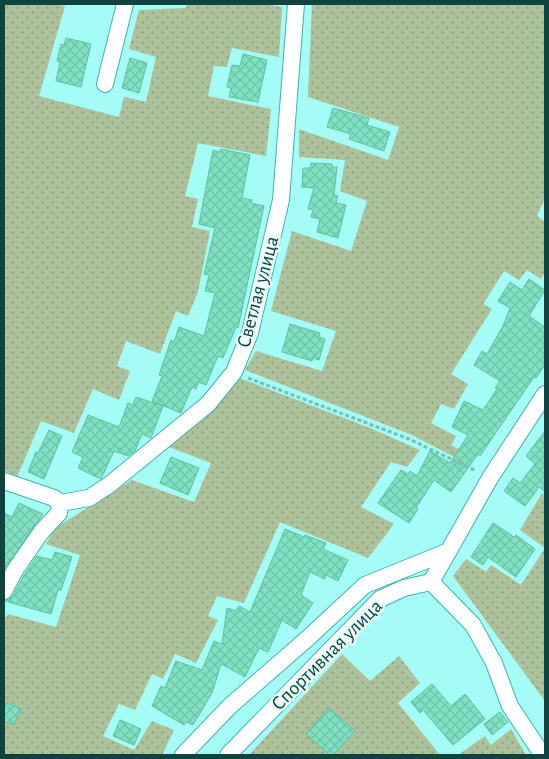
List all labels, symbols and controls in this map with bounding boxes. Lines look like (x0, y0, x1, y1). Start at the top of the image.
street label: Светлая улица (234, 234, 282, 350)
street label: Спортивная улица (268, 596, 386, 714)

